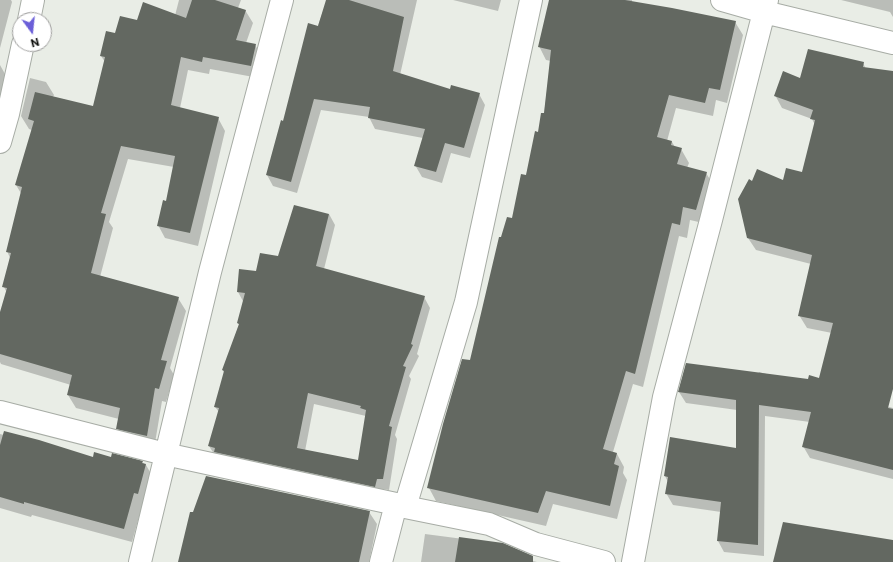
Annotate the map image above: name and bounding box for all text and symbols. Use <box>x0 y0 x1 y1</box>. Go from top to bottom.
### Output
north arrow <box>12 12 52 52</box>
text: N <box>29 36 41 50</box>

